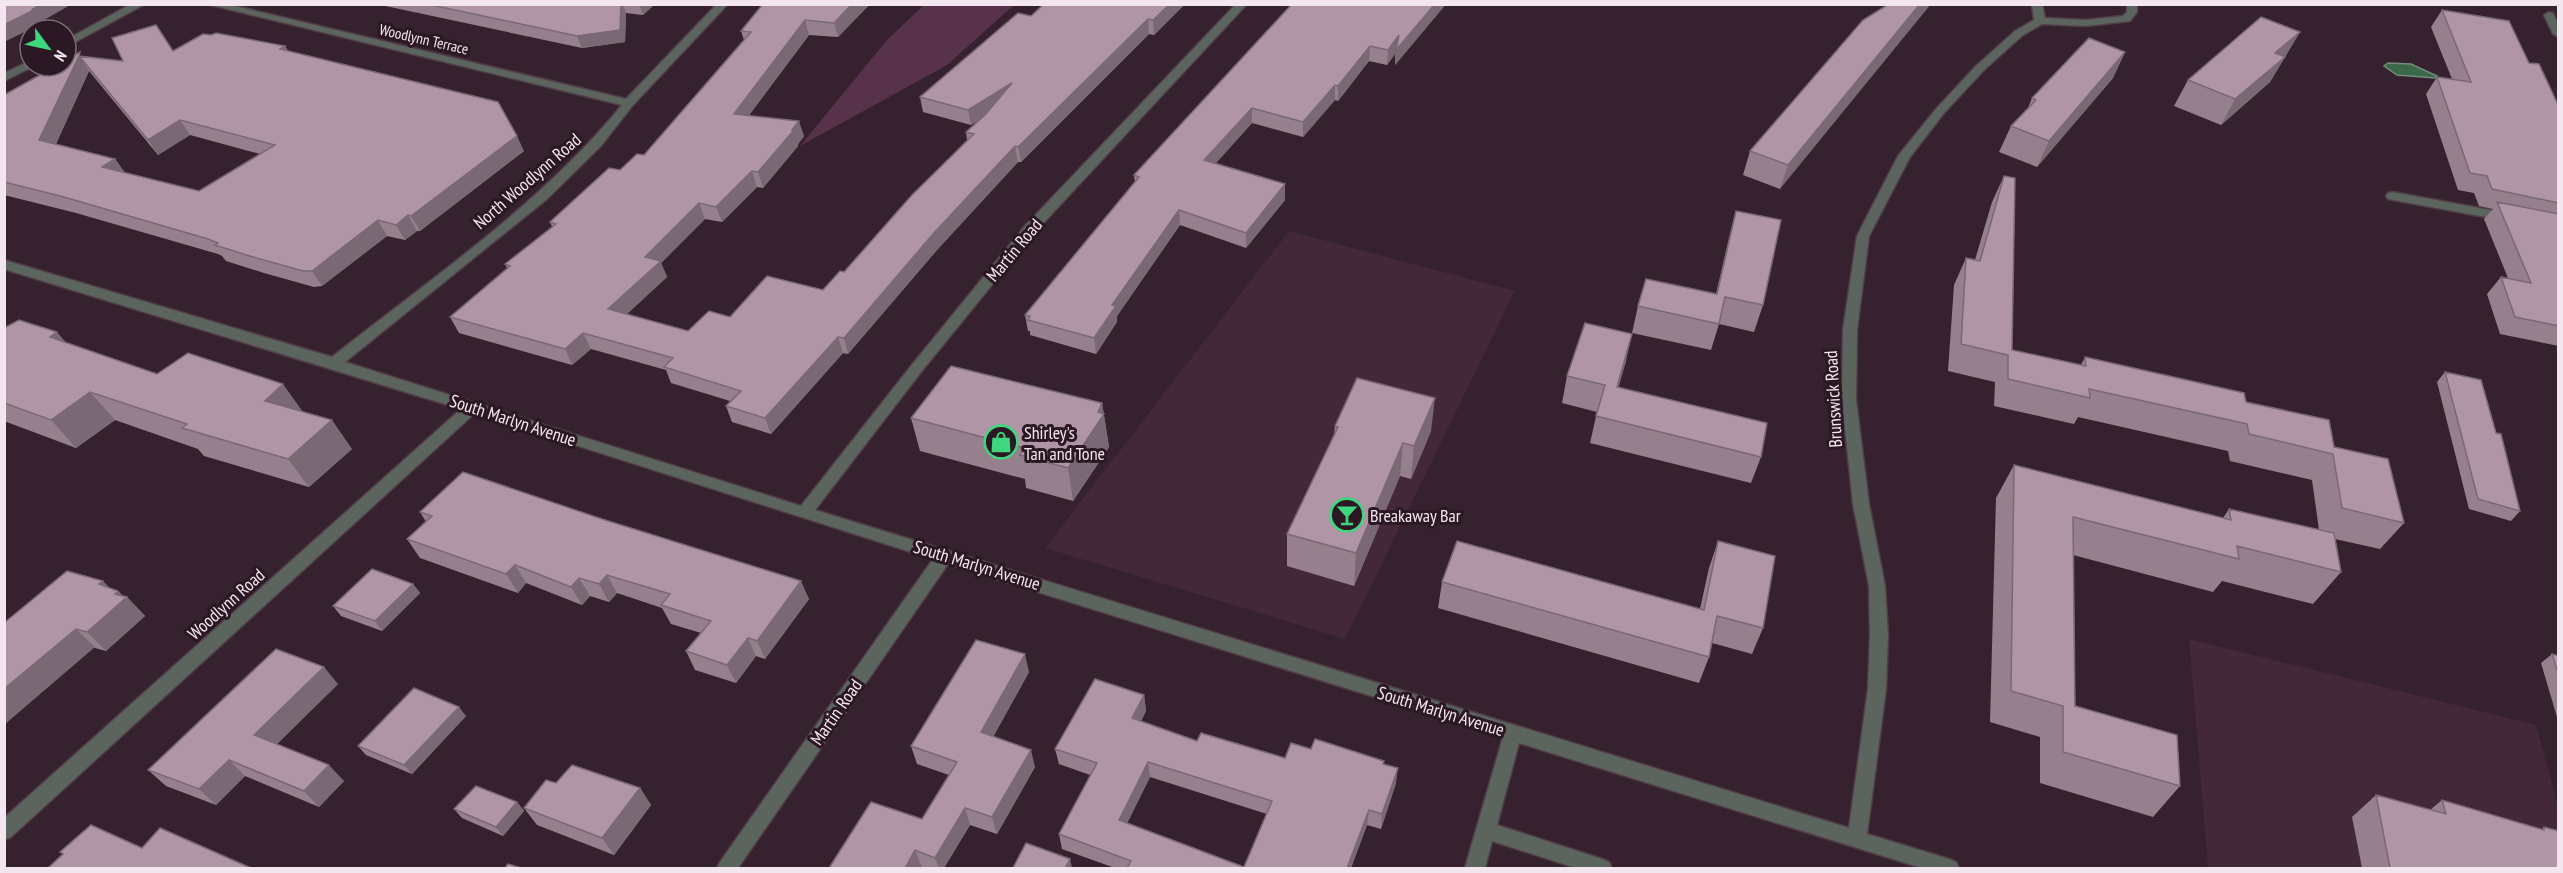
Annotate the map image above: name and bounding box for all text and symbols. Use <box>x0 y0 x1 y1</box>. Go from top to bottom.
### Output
north arrow <box>18 18 78 78</box>
street label: Woodlynn Terrace <box>378 20 470 58</box>
text: N <box>50 47 71 65</box>
street label: North Woodlynn Road <box>468 128 586 234</box>
street label: Martin Road <box>981 214 1047 286</box>
street label: Brunswick Road <box>1819 350 1847 448</box>
street label: South Marlyn Avenue <box>447 389 579 451</box>
place label: Shirley's Tan and Tone <box>1024 421 1105 465</box>
shop icon: Shirley's Tan and Tone <box>983 424 1019 460</box>
bar icon: Breakaway Bar <box>1329 497 1365 533</box>
place label: Breakaway Bar <box>1370 504 1461 527</box>
street label: South Marlyn Avenue <box>911 535 1043 595</box>
street label: Woodlynn Road <box>183 563 269 645</box>
street label: Martin Road <box>805 675 867 749</box>
street label: South Marlyn Avenue <box>1375 681 1507 741</box>

